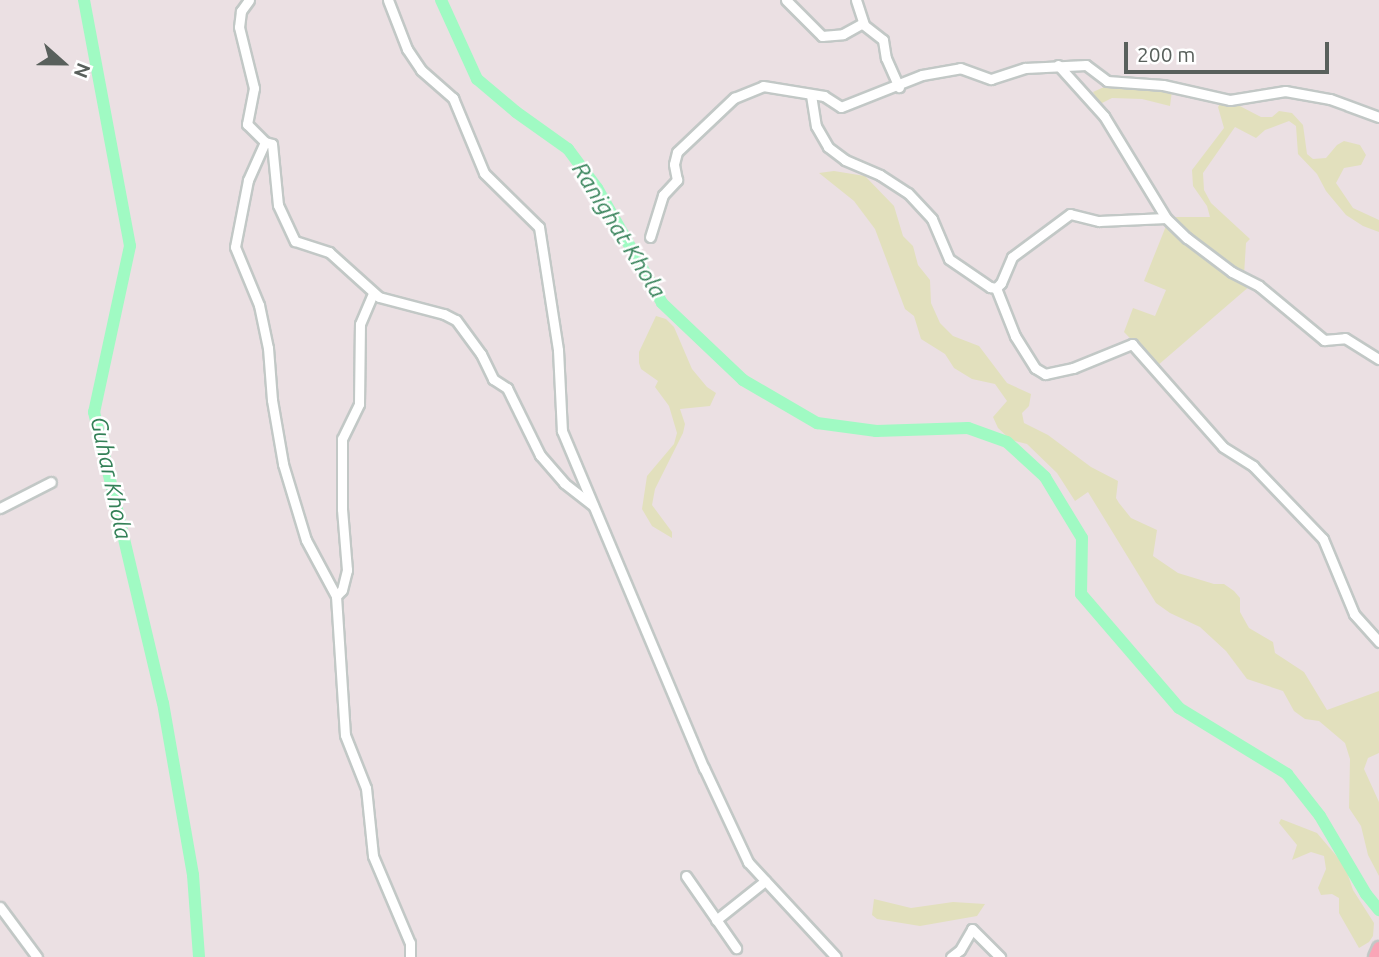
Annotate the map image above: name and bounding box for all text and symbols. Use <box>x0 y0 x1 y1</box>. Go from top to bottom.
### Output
north arrow <box>28 28 98 98</box>
scale bar <box>1127 28 1332 72</box>
text: 200 m <box>1137 42 1195 66</box>
text: N <box>70 60 95 81</box>
water label: Ranighat Khola <box>566 157 672 303</box>
water label: Guhar Khola <box>85 414 137 542</box>

